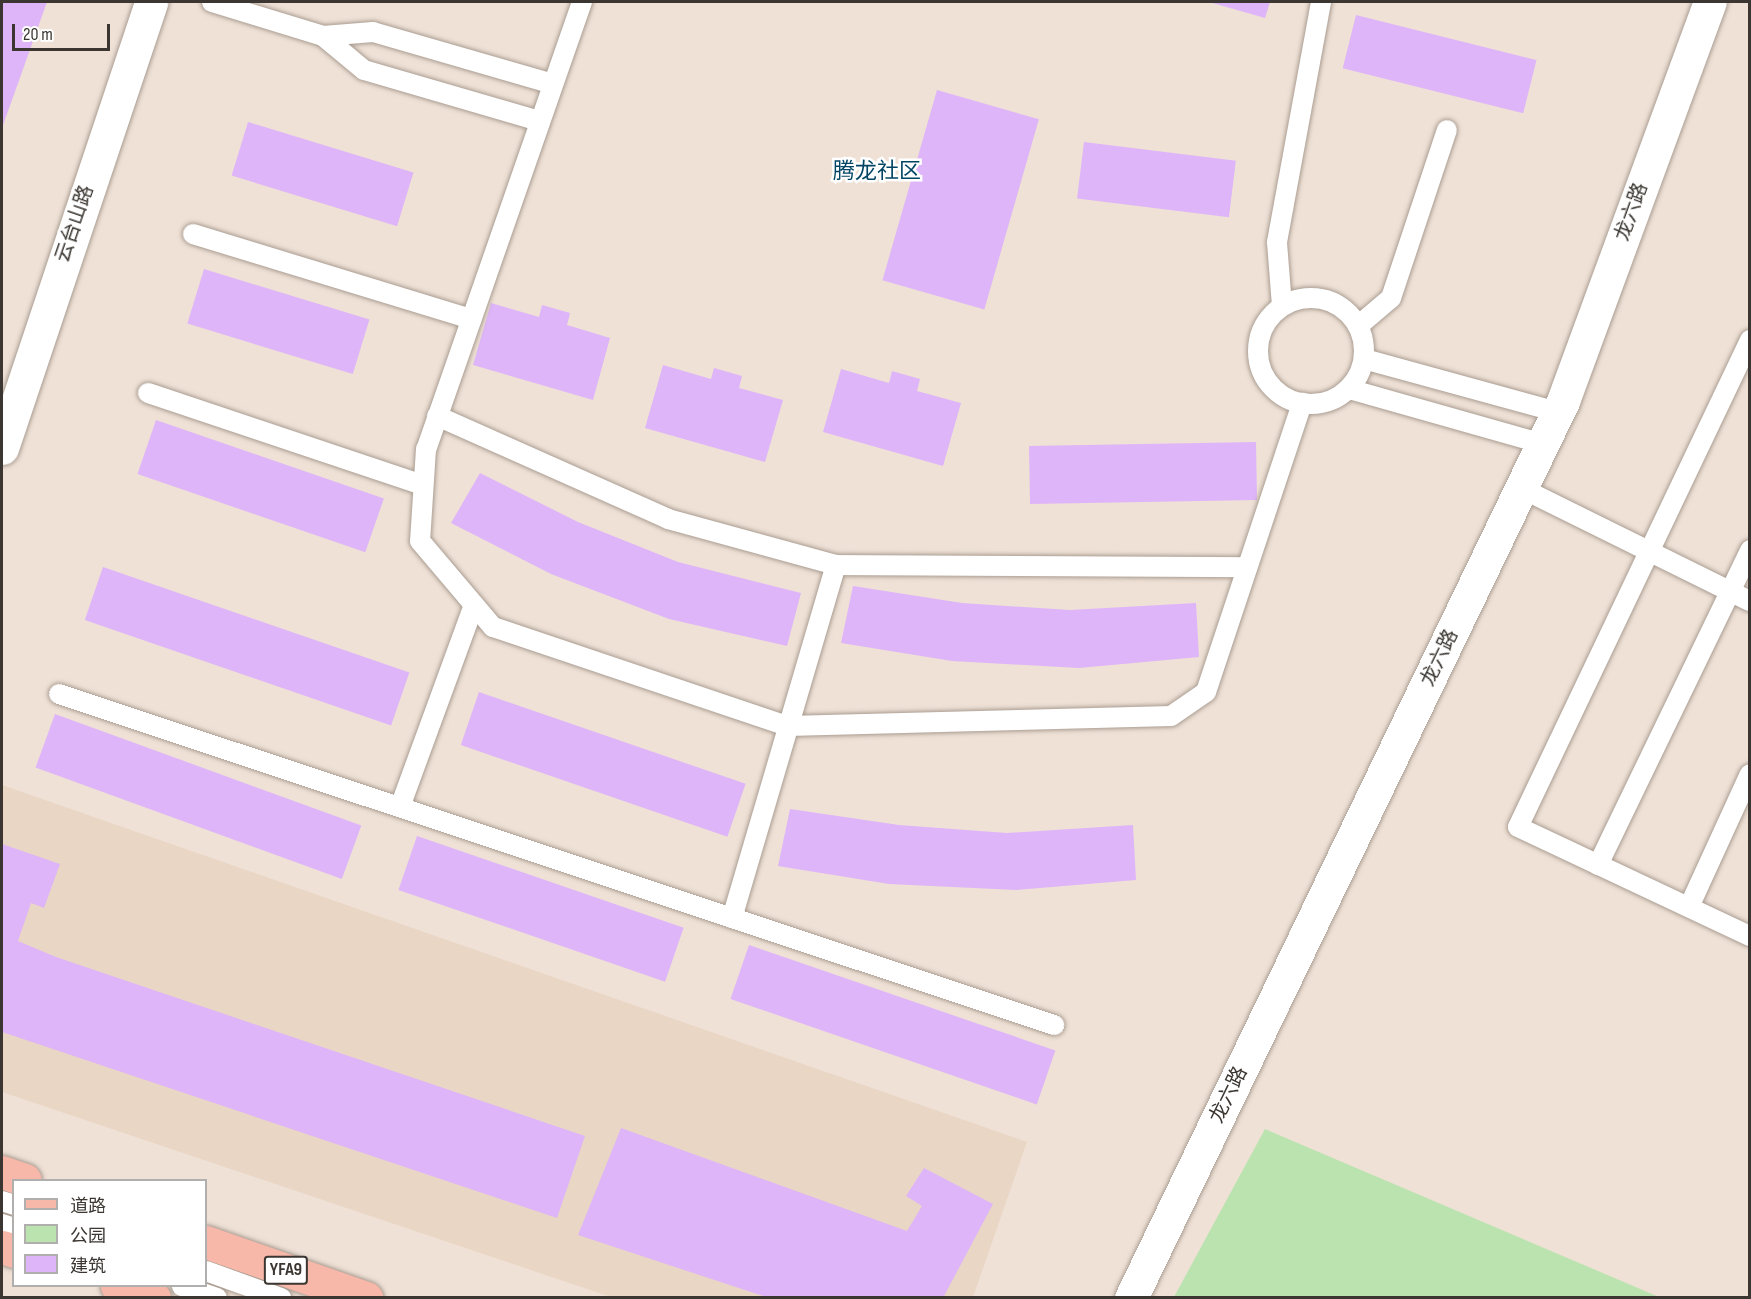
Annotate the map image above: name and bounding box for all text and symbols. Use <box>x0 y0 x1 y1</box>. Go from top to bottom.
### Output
scale bar <box>15 12 112 50</box>
text: 20 m <box>23 24 53 45</box>
district label: 腾龙社区 <box>833 159 921 185</box>
street label: 龙六路 <box>1610 180 1654 244</box>
street label: 云台山路 <box>51 182 99 266</box>
street label: 龙六路 <box>1416 626 1464 690</box>
street label: 龙六路 <box>1205 1063 1253 1127</box>
legend <box>12 1179 207 1287</box>
text: 道路 <box>70 1196 106 1217</box>
text: 公园 <box>70 1226 106 1247</box>
road number: YFA9 <box>264 1255 308 1285</box>
text: 建筑 <box>70 1256 106 1277</box>

